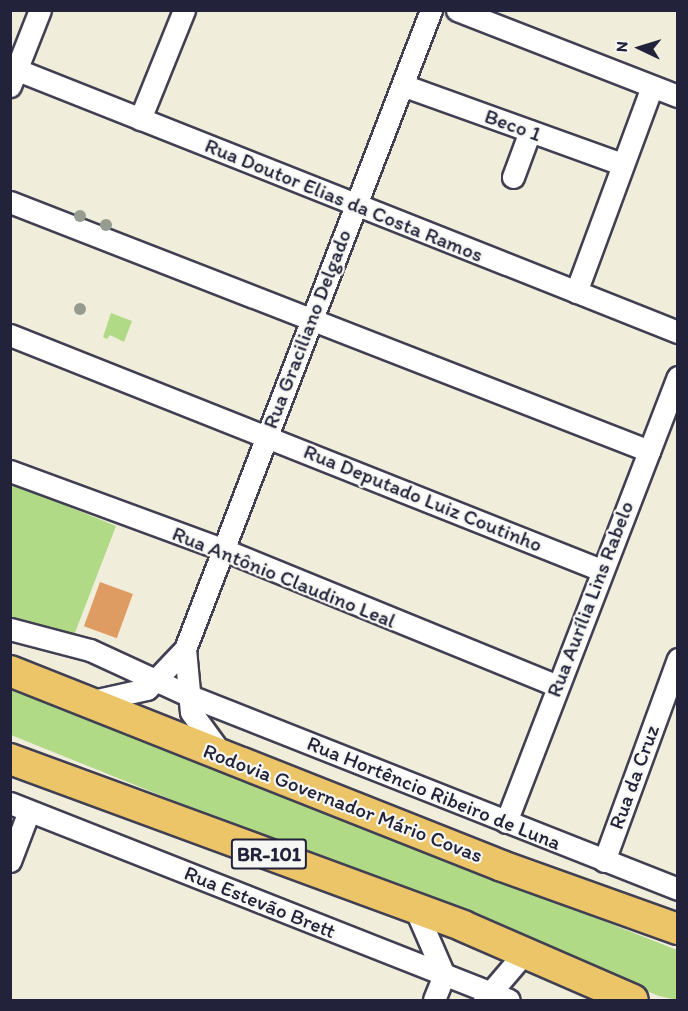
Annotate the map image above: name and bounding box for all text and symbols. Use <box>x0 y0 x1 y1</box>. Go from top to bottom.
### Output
north arrow <box>610 18 670 78</box>
text: N <box>612 41 631 53</box>
street label: Beco 1 <box>481 103 545 147</box>
street label: Rua Doutor Elias da Costa Ramos <box>201 132 487 268</box>
street label: Rua Graciliano Delgado <box>258 226 356 432</box>
street label: Rua Deputado Luiz Coutinho <box>300 438 546 558</box>
street label: Rua Aurília Lins Rabelo <box>541 497 639 701</box>
street label: Rua Antônio Claudino Leal <box>169 521 399 633</box>
street label: Rua da Cruz <box>603 721 665 833</box>
street label: Rua Hortêncio Ribeiro de Luna <box>303 730 565 856</box>
street label: Rodovia Governador Mário Covas <box>200 738 486 868</box>
road number: BR-101 <box>230 837 308 871</box>
street label: Rua Estevão Brett <box>181 860 339 944</box>

